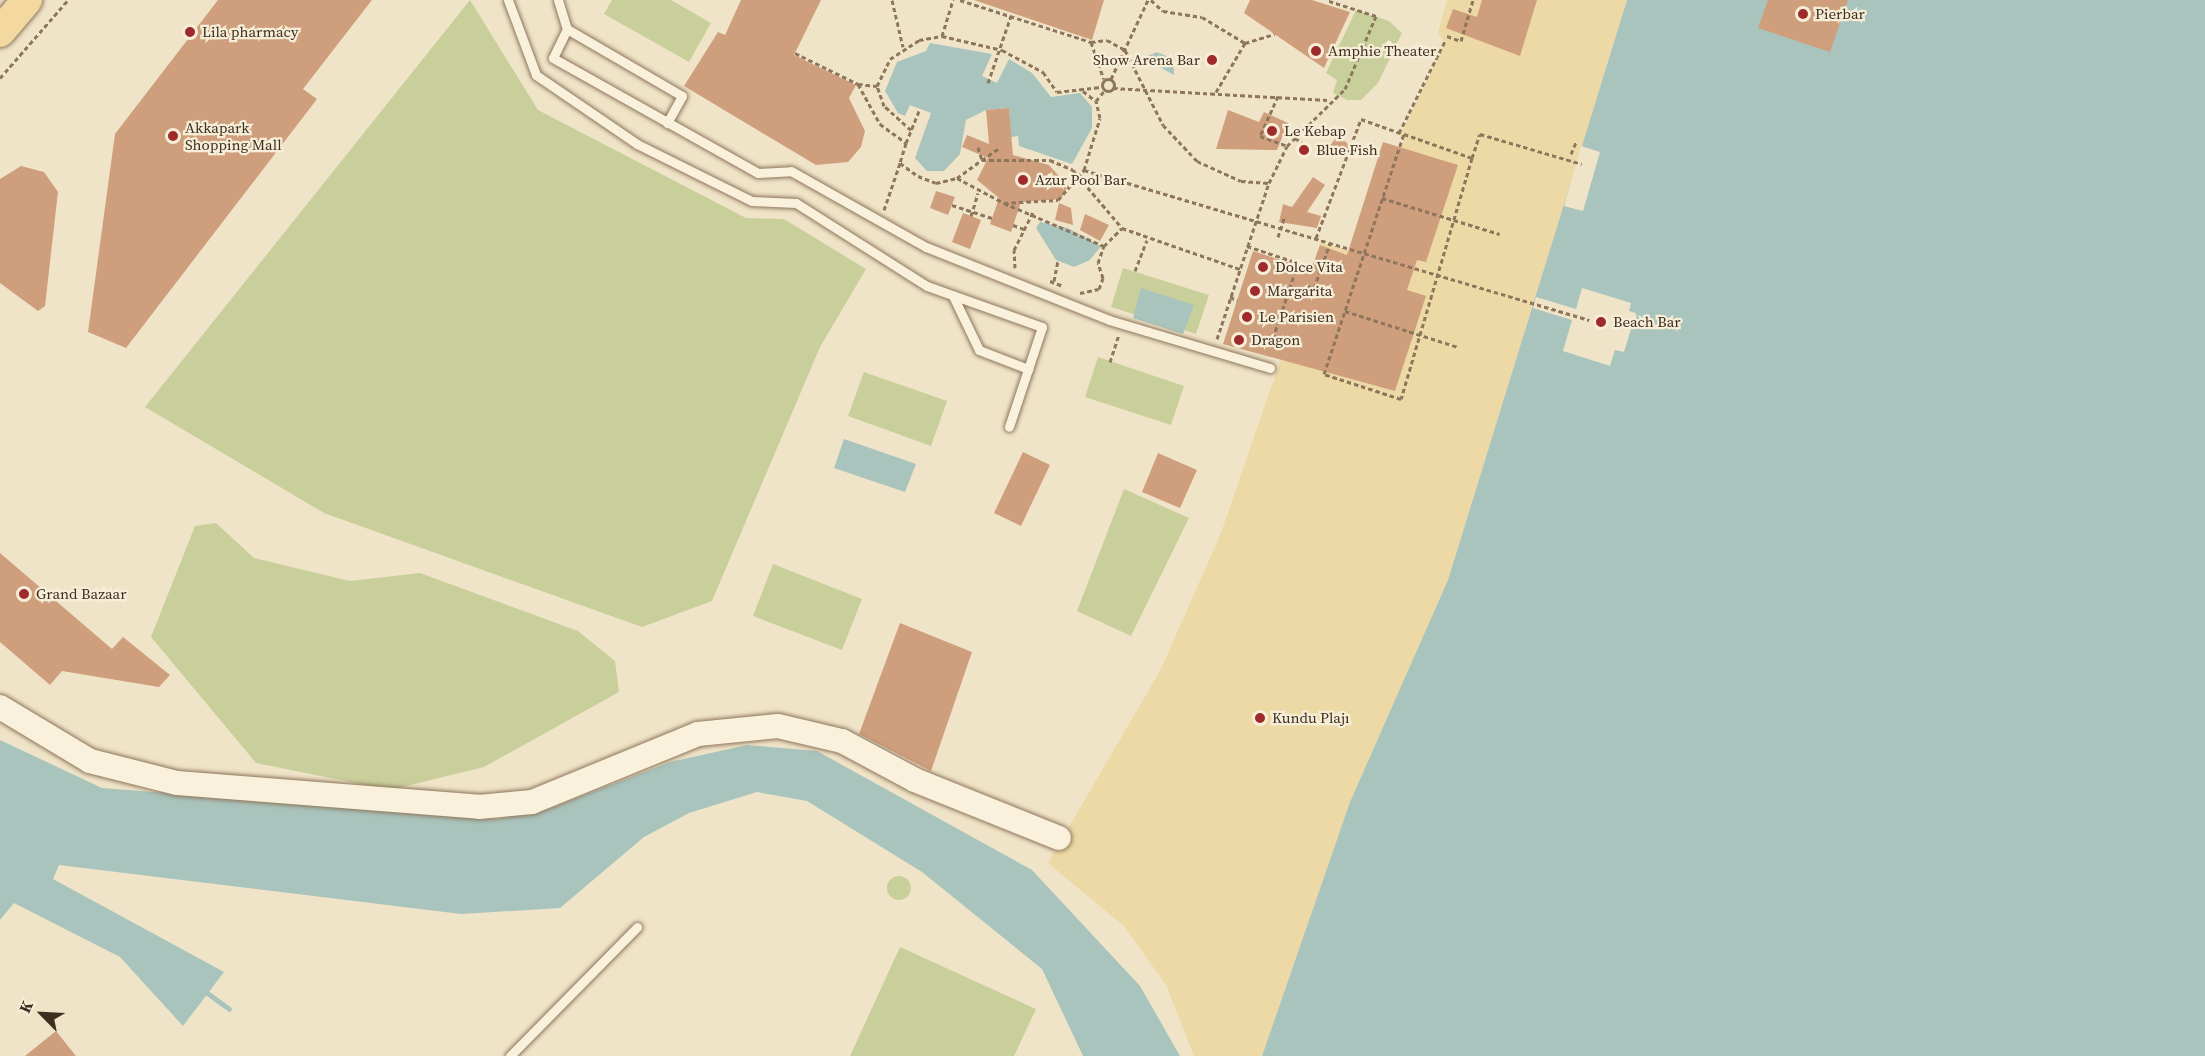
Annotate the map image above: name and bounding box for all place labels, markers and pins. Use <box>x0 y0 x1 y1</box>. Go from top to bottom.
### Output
place label: Pierbar <box>1815 5 1865 23</box>
marker: Pierbar <box>1796 7 1810 21</box>
place label: Lila pharmacy <box>202 23 299 41</box>
marker: Lila pharmacy <box>183 25 197 39</box>
place label: Amphie Theater <box>1328 42 1437 60</box>
marker: Amphie Theater <box>1309 44 1323 58</box>
place label: Show Arena Bar <box>1093 51 1200 69</box>
marker: Show Arena Bar <box>1205 53 1219 67</box>
place label: Akkapark Shopping Mall <box>185 118 282 153</box>
place label: Le Kebap <box>1284 122 1346 140</box>
marker: Le Kebap <box>1265 124 1279 138</box>
marker: Akkapark Shopping Mall <box>166 129 180 143</box>
place label: Blue Fish <box>1316 141 1378 159</box>
marker: Blue Fish <box>1297 143 1311 157</box>
place label: Azur Pool Bar <box>1035 171 1127 189</box>
marker: Azur Pool Bar <box>1016 173 1030 187</box>
place label: Dolce Vita <box>1275 258 1343 276</box>
marker: Dolce Vita <box>1256 260 1270 274</box>
place label: Margarita <box>1267 282 1332 300</box>
marker: Margarita <box>1248 284 1262 298</box>
place label: Le Parisien <box>1259 308 1334 326</box>
marker: Le Parisien <box>1240 310 1254 324</box>
place label: Beach Bar <box>1613 313 1681 331</box>
marker: Beach Bar <box>1594 315 1608 329</box>
place label: Dragon <box>1251 331 1300 349</box>
marker: Dragon <box>1232 333 1246 347</box>
place label: Grand Bazaar <box>36 585 127 603</box>
marker: Grand Bazaar <box>17 587 31 601</box>
place label: Kundu Plajı <box>1272 709 1350 727</box>
marker: Kundu Plajı <box>1253 711 1267 725</box>

